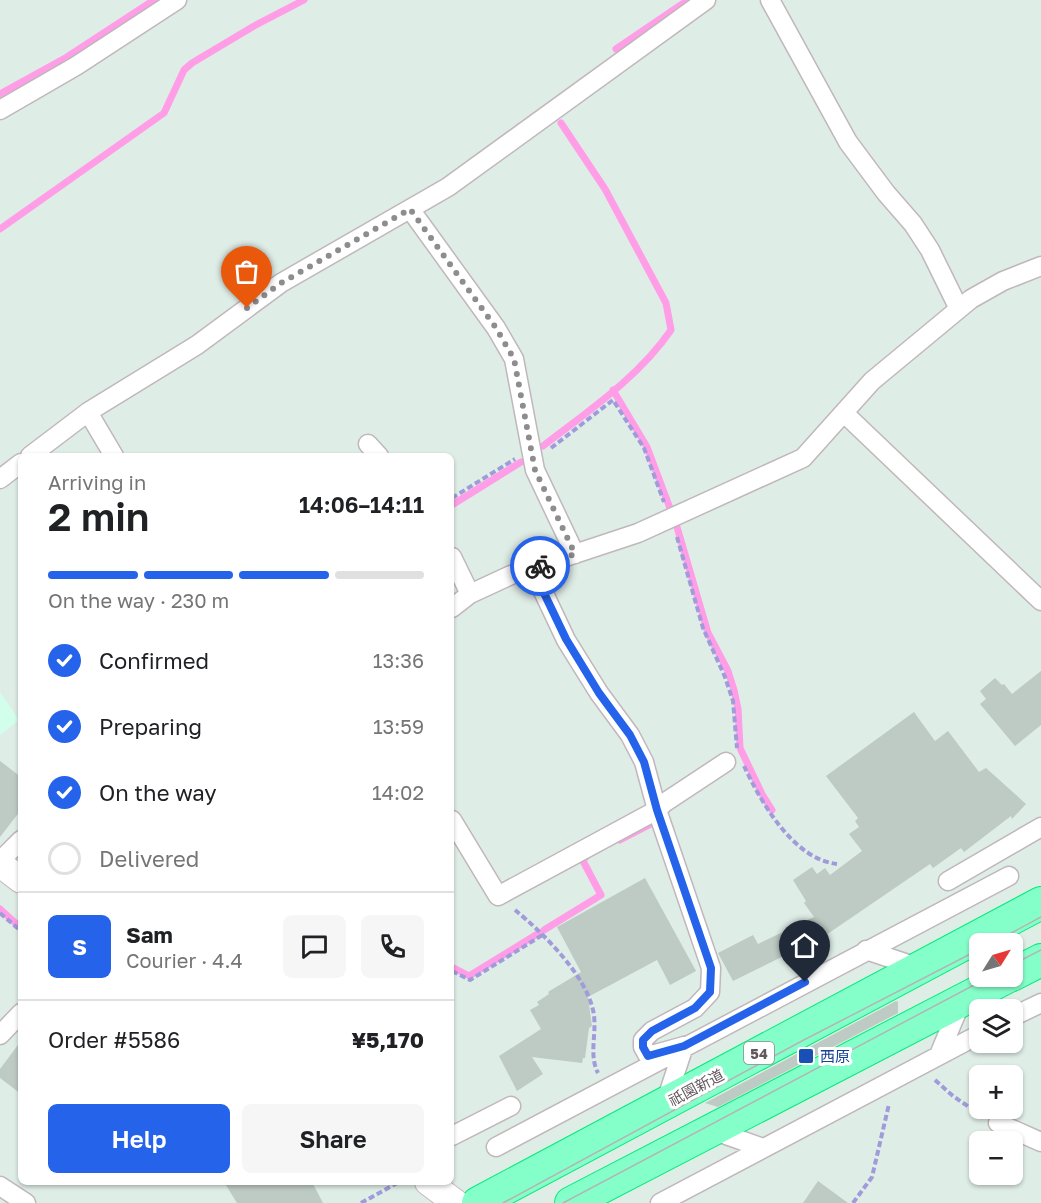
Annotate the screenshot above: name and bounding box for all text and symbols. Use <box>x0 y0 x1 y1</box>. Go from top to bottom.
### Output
pin <box>221 246 272 308</box>
icon: bag <box>230 255 263 288</box>
text: Arriving in <box>48 470 146 494</box>
text: 14:06–14:11 <box>299 491 424 518</box>
text: 2 min <box>48 493 149 540</box>
courier <box>510 536 570 596</box>
icon: bike <box>524 550 557 583</box>
text: On the way · 230 m <box>48 588 229 612</box>
icon: check <box>48 644 81 677</box>
text: Confirmed <box>99 647 209 674</box>
text: 13:36 <box>373 648 424 672</box>
icon: check <box>48 710 81 743</box>
text: Preparing <box>99 713 202 740</box>
text: 13:59 <box>373 714 424 738</box>
icon: check <box>48 776 81 809</box>
text: On the way <box>99 779 217 806</box>
text: 14:02 <box>372 780 424 804</box>
text: Delivered <box>99 845 199 872</box>
button: chat <box>283 915 346 978</box>
button: phone <box>361 915 424 978</box>
pin <box>779 920 830 982</box>
text: Sam <box>126 921 173 948</box>
icon: home <box>788 929 821 962</box>
text: S <box>72 933 87 960</box>
north arrow <box>969 933 1023 987</box>
map controls <box>969 933 1023 1185</box>
text: Courier · 4.4 <box>126 948 243 972</box>
button: layers <box>969 999 1023 1053</box>
text: Order #5586 <box>48 1026 180 1053</box>
text: ¥5,170 <box>351 1026 424 1053</box>
road number: 54 <box>744 1042 774 1064</box>
marker: 西原 <box>797 1047 815 1065</box>
place label: 西原 <box>820 1047 850 1065</box>
street label: 祇園新道 <box>665 1065 727 1109</box>
button: + <box>969 1065 1023 1119</box>
button: Help <box>48 1104 230 1173</box>
button: Share <box>242 1104 424 1173</box>
button: − <box>969 1131 1023 1185</box>

